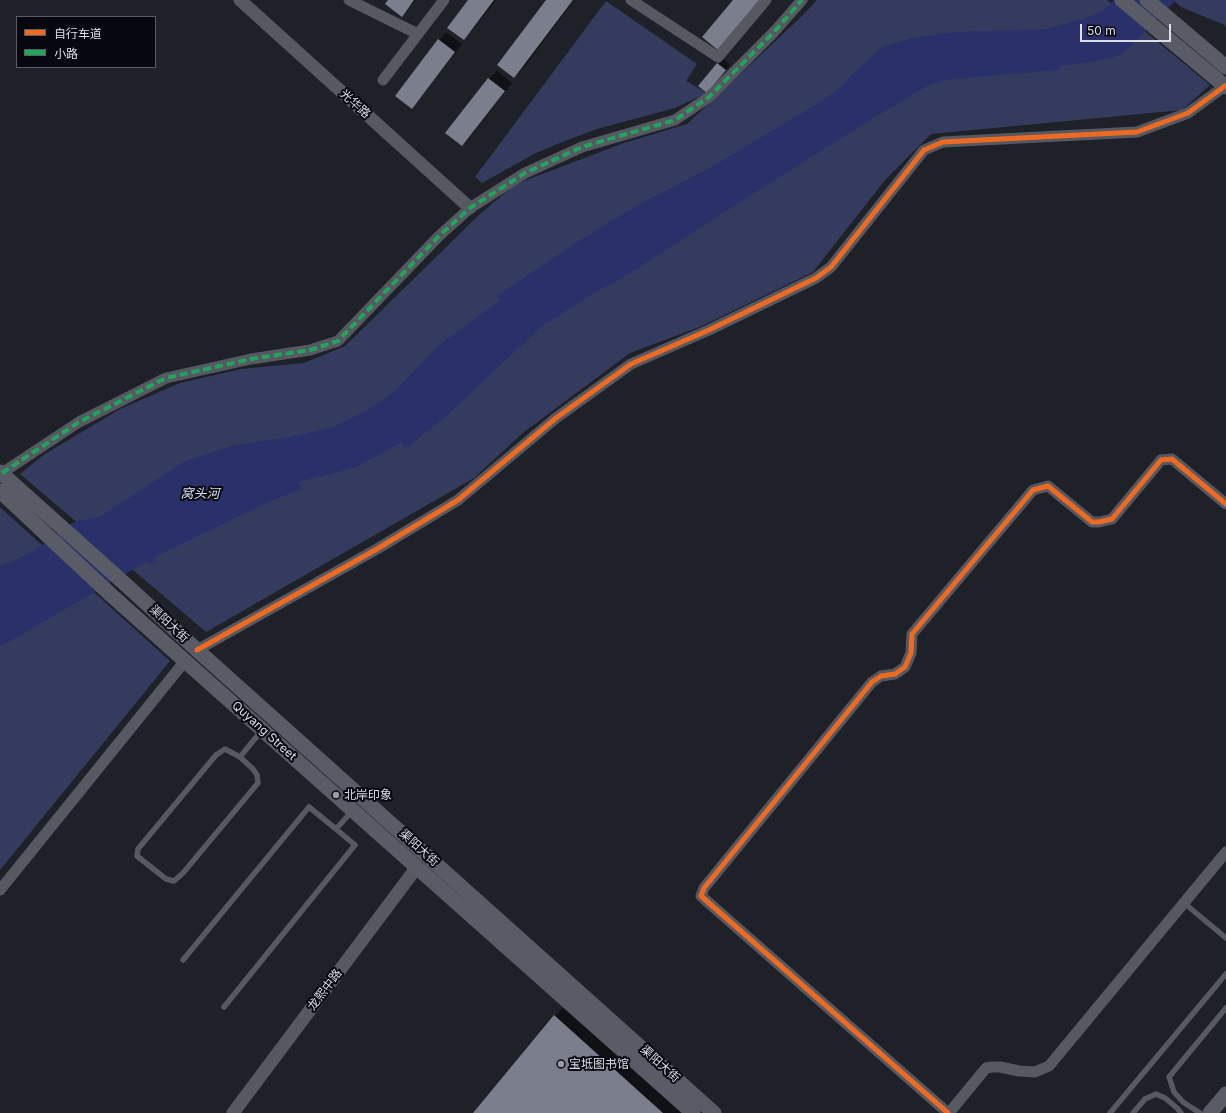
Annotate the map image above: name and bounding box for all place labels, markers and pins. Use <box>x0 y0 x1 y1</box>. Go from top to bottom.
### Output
place label: 北岸印象 <box>344 788 392 802</box>
marker: 北岸印象 <box>331 790 341 800</box>
place label: 宝坻图书馆 <box>569 1057 629 1071</box>
marker: 宝坻图书馆 <box>556 1059 566 1069</box>

